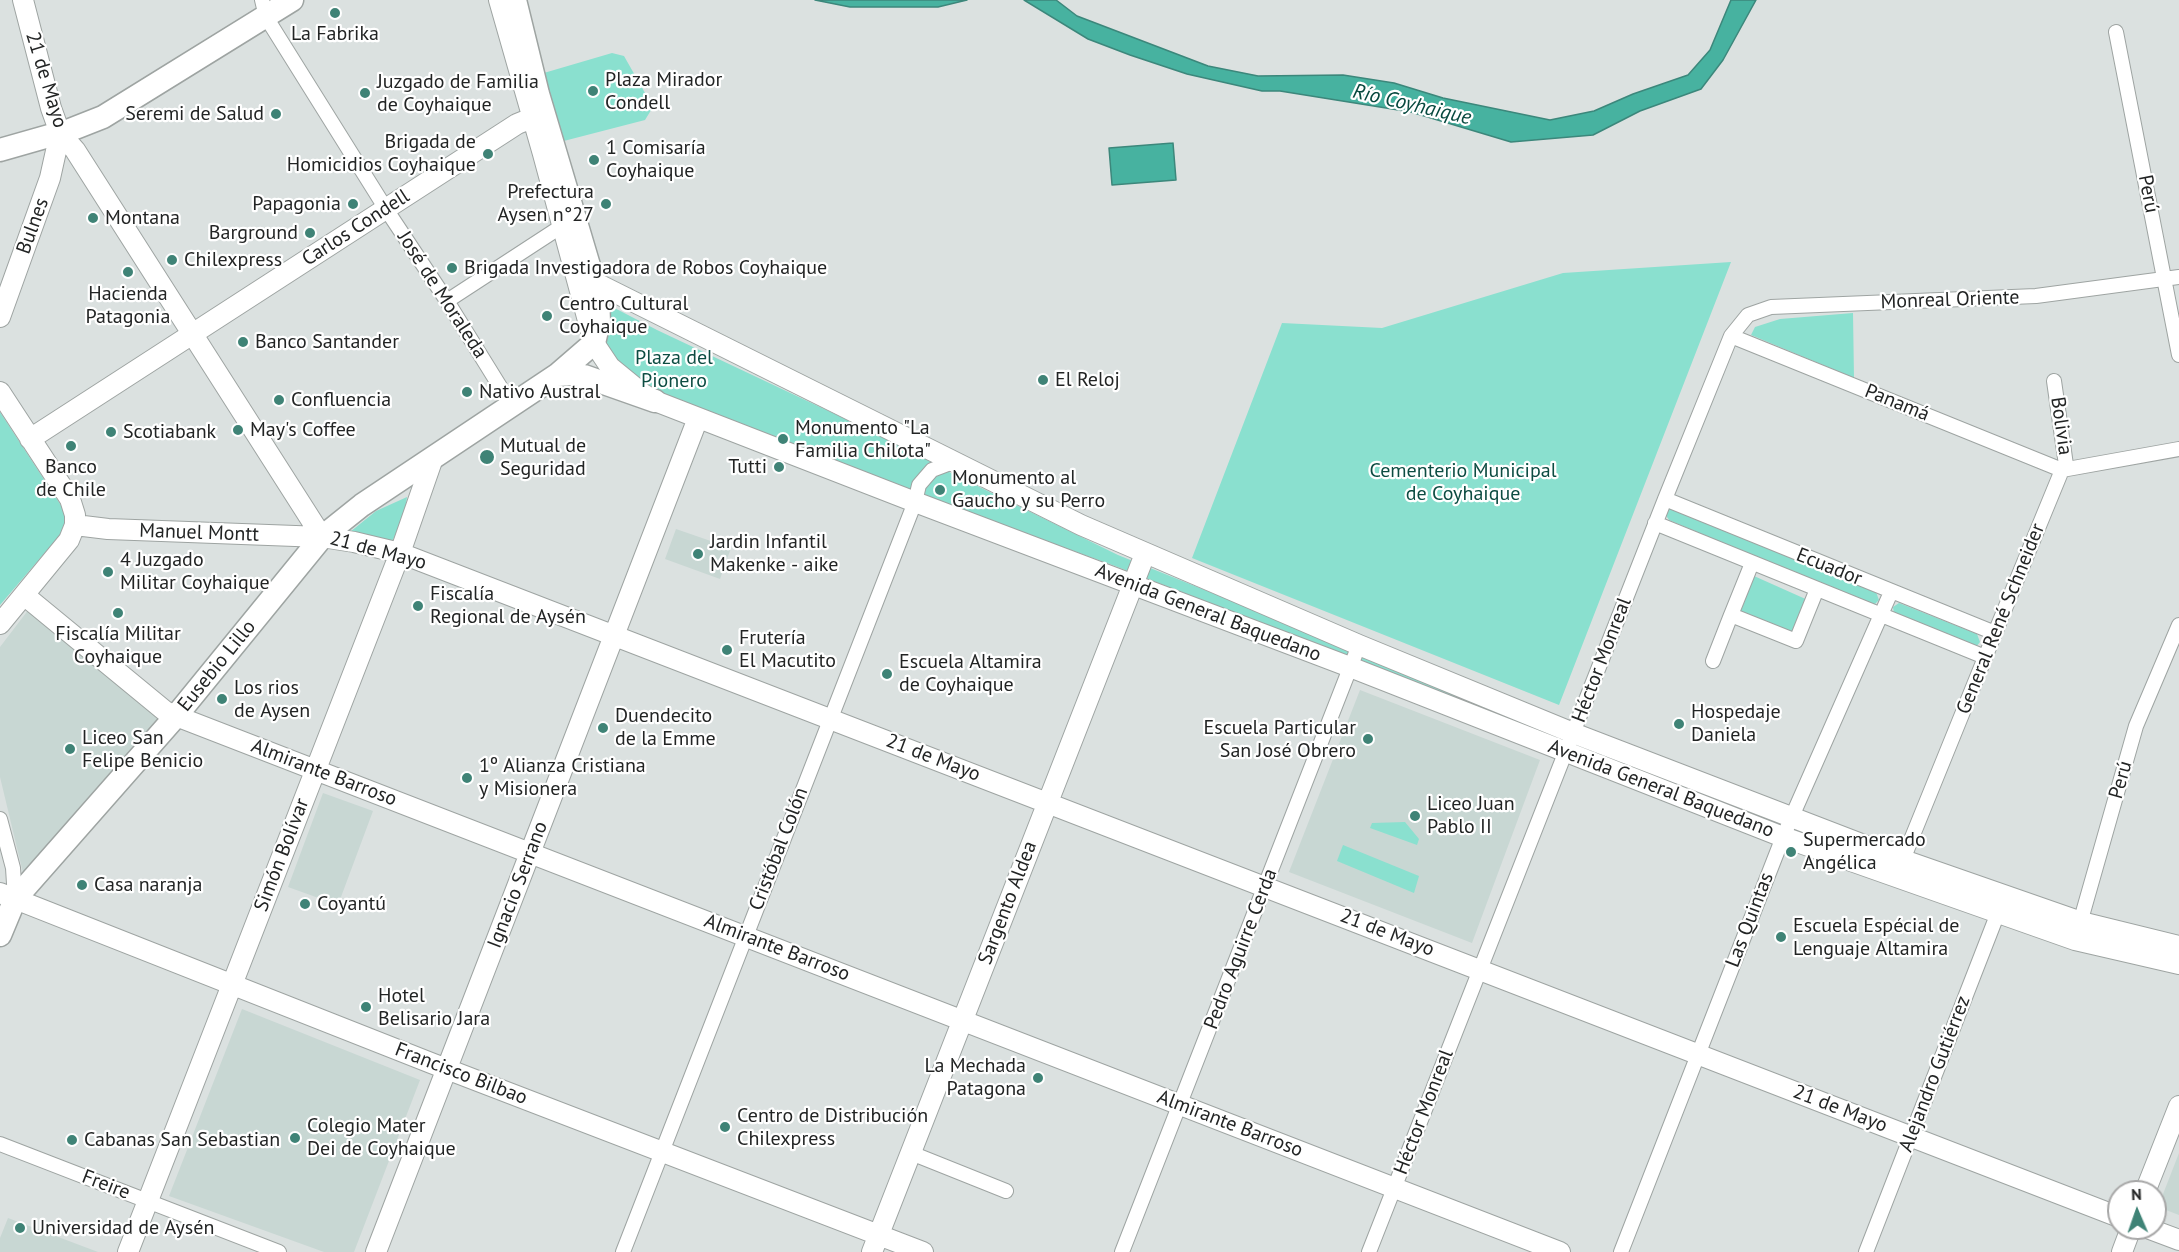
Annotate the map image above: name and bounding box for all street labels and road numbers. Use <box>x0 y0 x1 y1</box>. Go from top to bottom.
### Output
street label: 21 de Mayo <box>20 29 72 131</box>
street label: Perú <box>2133 173 2163 215</box>
street label: Carlos Condell <box>298 184 414 272</box>
street label: Bulnes <box>12 195 54 257</box>
street label: José de Moraleda <box>392 227 492 363</box>
street label: Monreal Oriente <box>1880 286 2020 314</box>
street label: Panamá <box>1861 379 1933 427</box>
street label: Bolivia <box>2045 395 2077 457</box>
street label: Manuel Montt <box>139 519 259 547</box>
street label: General René Schneider <box>1952 520 2050 718</box>
street label: 21 de Mayo <box>327 527 429 575</box>
street label: Ecuador <box>1793 543 1865 591</box>
street label: Avenida General Baquedano <box>1092 559 1324 667</box>
street label: Héctor Monreal <box>1567 594 1637 726</box>
street label: Eusebio Lillo <box>173 616 261 716</box>
street label: 21 de Mayo <box>883 729 983 787</box>
street label: Almirante Barroso <box>248 734 400 812</box>
street label: Avenida General Baquedano <box>1545 735 1777 843</box>
street label: Perú <box>2104 758 2138 802</box>
street label: Cristóbal Colón <box>745 784 813 914</box>
street label: Simón Bolívar <box>249 795 315 915</box>
street label: Ignacio Serrano <box>483 818 553 952</box>
street label: Sargento Aldea <box>973 838 1043 968</box>
street label: Pedro Aguirre Cerda <box>1199 865 1283 1033</box>
street label: Las Quintas <box>1721 869 1779 971</box>
street label: 21 de Mayo <box>1337 904 1437 962</box>
street label: Almirante Barroso <box>701 909 853 987</box>
street label: Alejandro Gutiérrez <box>1894 993 1976 1155</box>
street label: Francisco Bilbao <box>391 1038 531 1110</box>
street label: Héctor Monreal <box>1389 1046 1459 1178</box>
street label: 21 de Mayo <box>1790 1080 1890 1138</box>
street label: Almirante Barroso <box>1154 1085 1306 1163</box>
street label: Freire <box>79 1165 133 1205</box>

